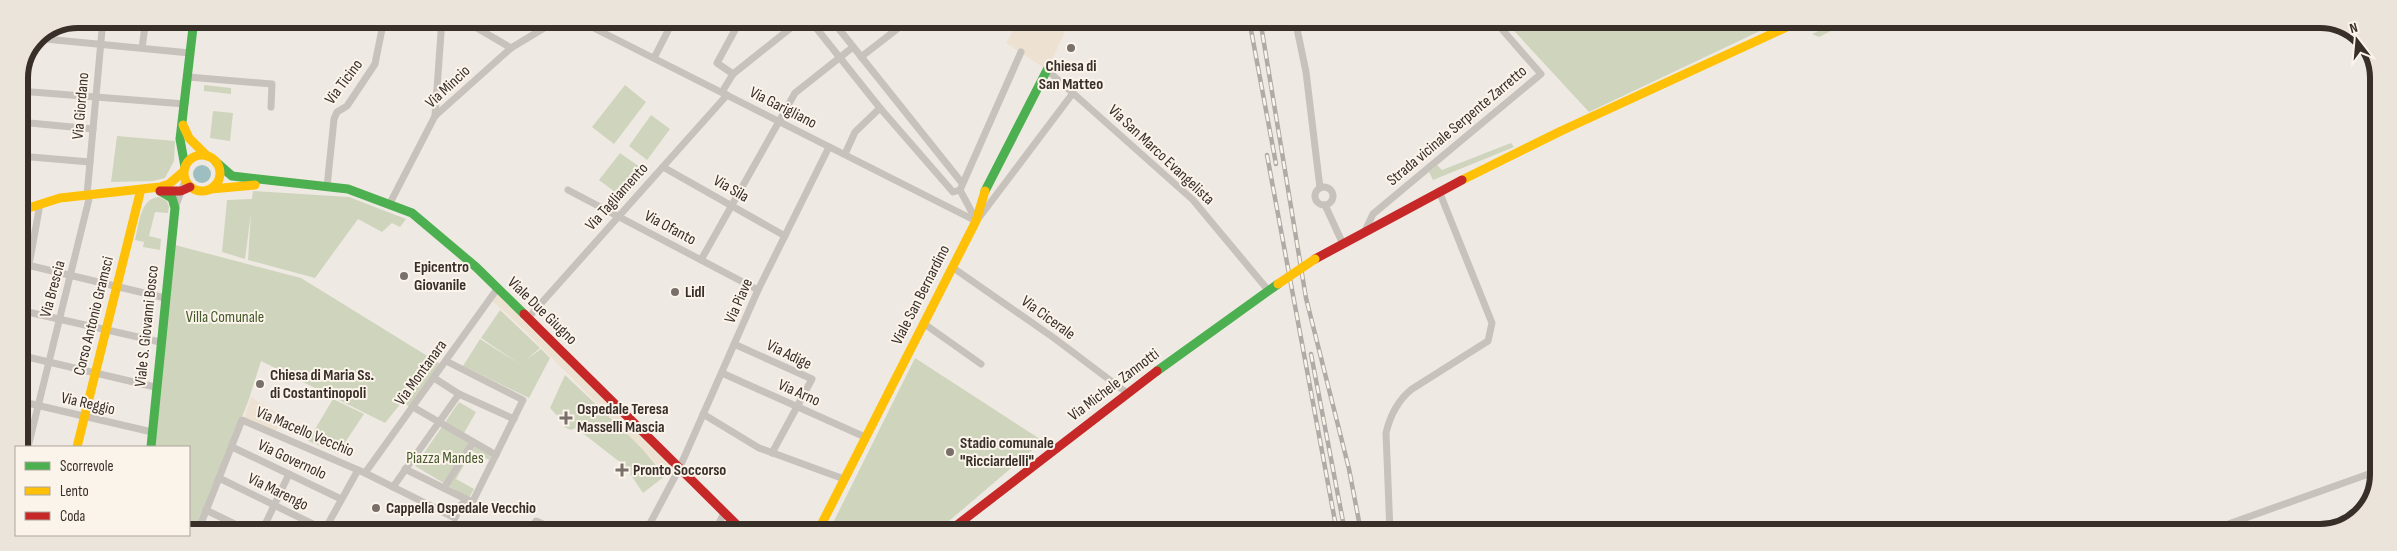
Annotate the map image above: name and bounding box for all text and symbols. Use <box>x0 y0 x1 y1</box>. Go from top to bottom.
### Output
north arrow <box>2332 15 2382 65</box>
text: N <box>2348 19 2359 37</box>
marker: Chiesa di San Matteo <box>1065 42 1077 54</box>
street label: Via Ticino <box>321 56 367 108</box>
place label: Chiesa di San Matteo <box>1039 57 1103 94</box>
street label: Via Mincio <box>422 62 474 112</box>
street label: Strada vicinale Serpente Zarretto <box>1383 62 1531 190</box>
street label: Via Giordano <box>69 72 93 140</box>
street label: Via Garigliano <box>746 83 820 133</box>
street label: Via San Marco Evangelista <box>1104 101 1218 209</box>
street label: Via Tagliamento <box>582 159 652 235</box>
street label: Via Sila <box>710 171 752 207</box>
street label: Via Ofanto <box>641 207 699 249</box>
street label: Viale San Bernardino <box>888 242 954 348</box>
street label: Corso Antonio Gramsci <box>70 255 118 377</box>
street label: Via Brescia <box>36 258 70 320</box>
place label: Epicentro Giovanile <box>414 258 469 295</box>
street label: Viale S. Giovanni Bosco <box>131 264 163 388</box>
marker: Epicentro Giovanile <box>398 270 410 282</box>
street label: Viale Due Giugno <box>503 273 581 349</box>
street label: Via Piave <box>721 276 757 326</box>
place label: Lidl <box>685 283 705 302</box>
marker: Lidl <box>669 286 681 298</box>
street label: Via Cicerale <box>1017 292 1079 344</box>
park label: Villa Comunale <box>186 308 264 327</box>
street label: Via Montanara <box>391 336 451 410</box>
street label: Via Adige <box>763 336 815 374</box>
street label: Via Michele Zannotti <box>1065 345 1163 425</box>
place label: Chiesa di Maria Ss. di Costantinopoli <box>270 366 374 403</box>
street label: Via Arno <box>775 375 823 411</box>
marker: Chiesa di Maria Ss. di Costantinopoli <box>254 378 266 390</box>
street label: Via Reggio <box>59 389 117 419</box>
place label: Ospedale Teresa Masselli Mascia <box>577 400 668 437</box>
street label: Via Macello Vecchio <box>253 403 357 461</box>
marker: Ospedale Teresa Masselli Mascia <box>559 411 573 425</box>
place label: Stadio comunale "Ricciardelli" <box>960 434 1054 471</box>
street label: Via Governolo <box>255 436 329 484</box>
legend <box>15 446 190 536</box>
marker: Stadio comunale "Ricciardelli" <box>944 446 956 458</box>
park label: Piazza Mandes <box>406 449 484 468</box>
text: Scorrevole <box>60 457 114 476</box>
place label: Pronto Soccorso <box>633 461 726 480</box>
marker: Pronto Soccorso <box>615 463 629 477</box>
street label: Via Marengo <box>245 469 311 515</box>
text: Lento <box>60 482 89 501</box>
place label: Cappella Ospedale Vecchio <box>386 499 536 518</box>
marker: Cappella Ospedale Vecchio <box>370 502 382 514</box>
text: Coda <box>60 507 86 526</box>

